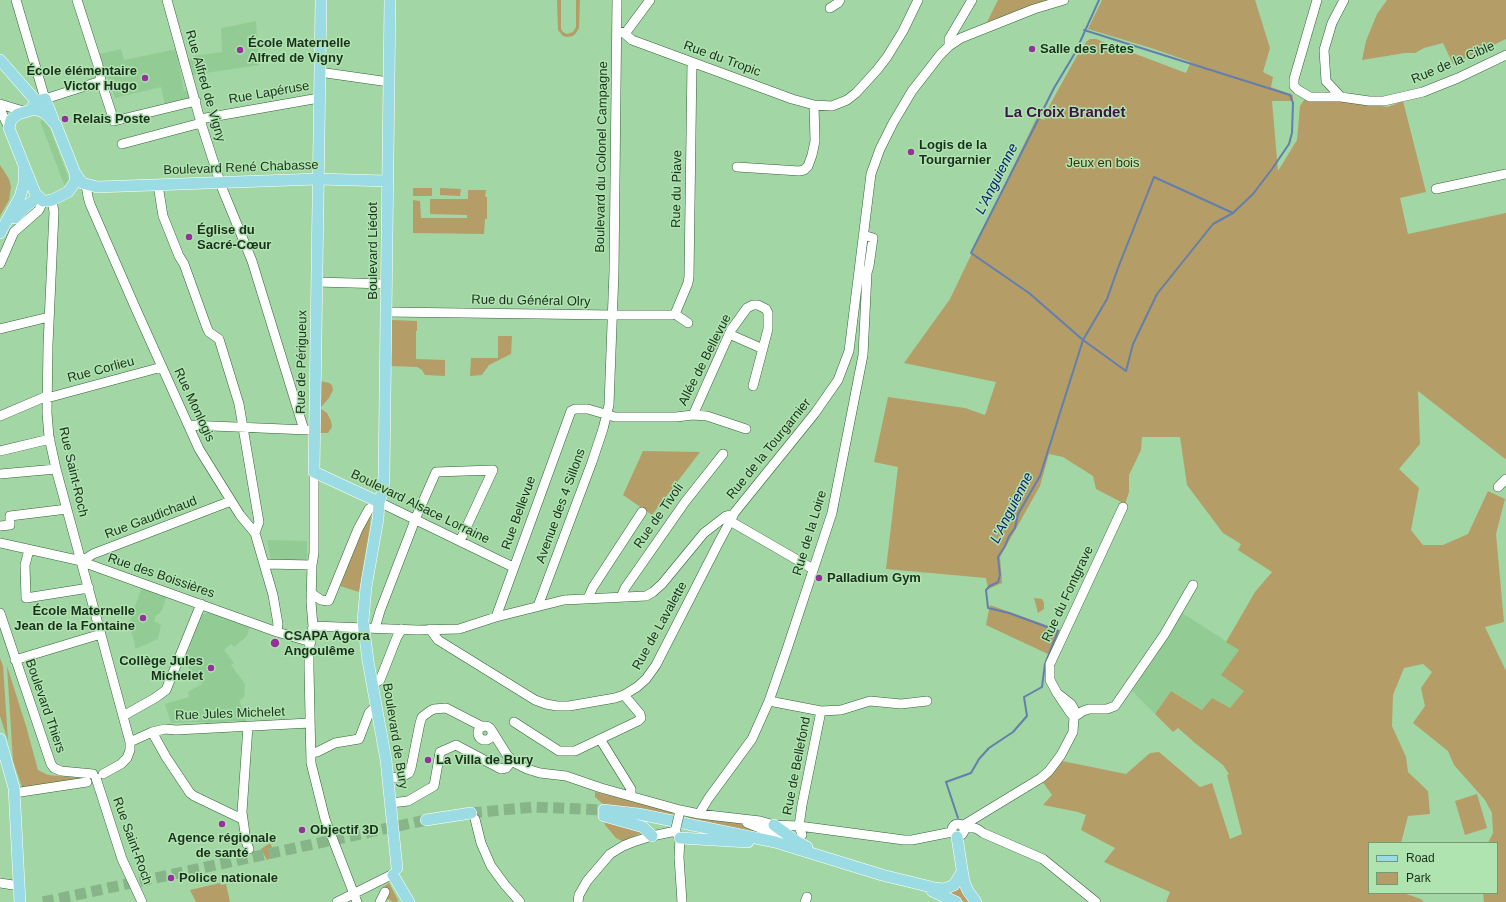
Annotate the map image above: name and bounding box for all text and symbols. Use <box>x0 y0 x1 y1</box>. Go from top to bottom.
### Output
street label: Rue Alfred de Vigny <box>182 28 228 144</box>
place label: École Maternelle Alfred de Vigny <box>248 35 351 66</box>
street label: Rue du Tropic <box>681 38 763 80</box>
street label: Rue de la Cible <box>1409 38 1497 88</box>
place label: Salle des Fêtes <box>1040 41 1134 57</box>
marker: Salle des Fêtes <box>1027 44 1037 54</box>
marker: École Maternelle Alfred de Vigny <box>235 45 245 55</box>
street label: Boulevard du Colonel Campagne <box>593 61 611 253</box>
place label: École élémentaire Victor Hugo <box>26 63 137 94</box>
marker: École élémentaire Victor Hugo <box>140 73 150 83</box>
street label: Rue Lapéruse <box>227 78 311 108</box>
district label: La Croix Brandet <box>1005 104 1125 122</box>
place label: Relais Poste <box>73 111 150 127</box>
marker: Relais Poste <box>60 114 70 124</box>
place label: Logis de la Tourgarnier <box>919 137 991 168</box>
water label: L'Anguienne <box>972 141 1022 217</box>
marker: Logis de la Tourgarnier <box>906 147 916 157</box>
street label: Rue du Piave <box>669 150 685 228</box>
park label: Jeux en bois <box>1067 155 1139 171</box>
street label: Boulevard René Chabasse <box>163 157 319 179</box>
street label: Boulevard Liédot <box>365 202 381 300</box>
place label: Église du Sacré-Cœur <box>197 222 271 253</box>
marker: Église du Sacré-Cœur <box>184 232 194 242</box>
street label: Rue du Général Olry <box>471 292 591 310</box>
street label: Rue de Périgueux <box>293 310 311 414</box>
street label: Allée de Bellevue <box>675 312 735 408</box>
street label: Rue Corlieu <box>66 354 136 386</box>
street label: Rue Monlogis <box>170 366 218 444</box>
street label: Rue de la Tourgarnier <box>724 396 814 502</box>
street label: Rue Saint-Roch <box>55 426 91 518</box>
street label: Avenue des 4 Sillons <box>533 446 589 566</box>
street label: Boulevard Alsace Lorraine <box>348 467 492 547</box>
water label: L'Anguienne <box>987 470 1037 546</box>
street label: Rue Bellevue <box>498 474 540 552</box>
street label: Rue de Tivoli <box>631 481 687 551</box>
street label: Rue de la Loire <box>790 489 830 577</box>
street label: Rue Gaudichaud <box>103 493 199 543</box>
street label: Rue du Fontgrave <box>1039 544 1097 644</box>
street label: Rue des Boissières <box>106 550 216 602</box>
place label: Palladium Gym <box>827 570 921 586</box>
marker: Palladium Gym <box>814 573 824 583</box>
street label: Rue de Lavalette <box>629 579 691 673</box>
place label: École Maternelle Jean de la Fontaine <box>14 603 135 634</box>
marker: École Maternelle Jean de la Fontaine <box>138 613 148 623</box>
place label: CSAPA Agora Angoulême <box>284 628 370 659</box>
marker: CSAPA Agora Angoulême <box>269 637 281 649</box>
place label: Collège Jules Michelet <box>119 653 203 684</box>
street label: Boulevard Thiers <box>22 657 68 755</box>
marker: Collège Jules Michelet <box>206 663 216 673</box>
street label: Boulevard de Bury <box>379 682 411 790</box>
street label: Rue Jules Michelet <box>175 704 285 724</box>
street label: Rue de Bellefond <box>780 716 814 816</box>
place label: La Villa de Bury <box>436 752 533 768</box>
marker: La Villa de Bury <box>423 755 433 765</box>
street label: Rue Saint-Roch <box>109 795 155 887</box>
marker: Agence régionale de santé <box>217 819 227 829</box>
place label: Objectif 3D <box>310 822 379 838</box>
marker: Objectif 3D <box>297 825 307 835</box>
place label: Agence régionale de santé <box>168 830 276 861</box>
legend <box>1368 842 1498 894</box>
text: Road <box>1406 851 1435 865</box>
place label: Police nationale <box>179 870 278 886</box>
text: Park <box>1406 871 1431 885</box>
marker: Police nationale <box>166 873 176 883</box>

